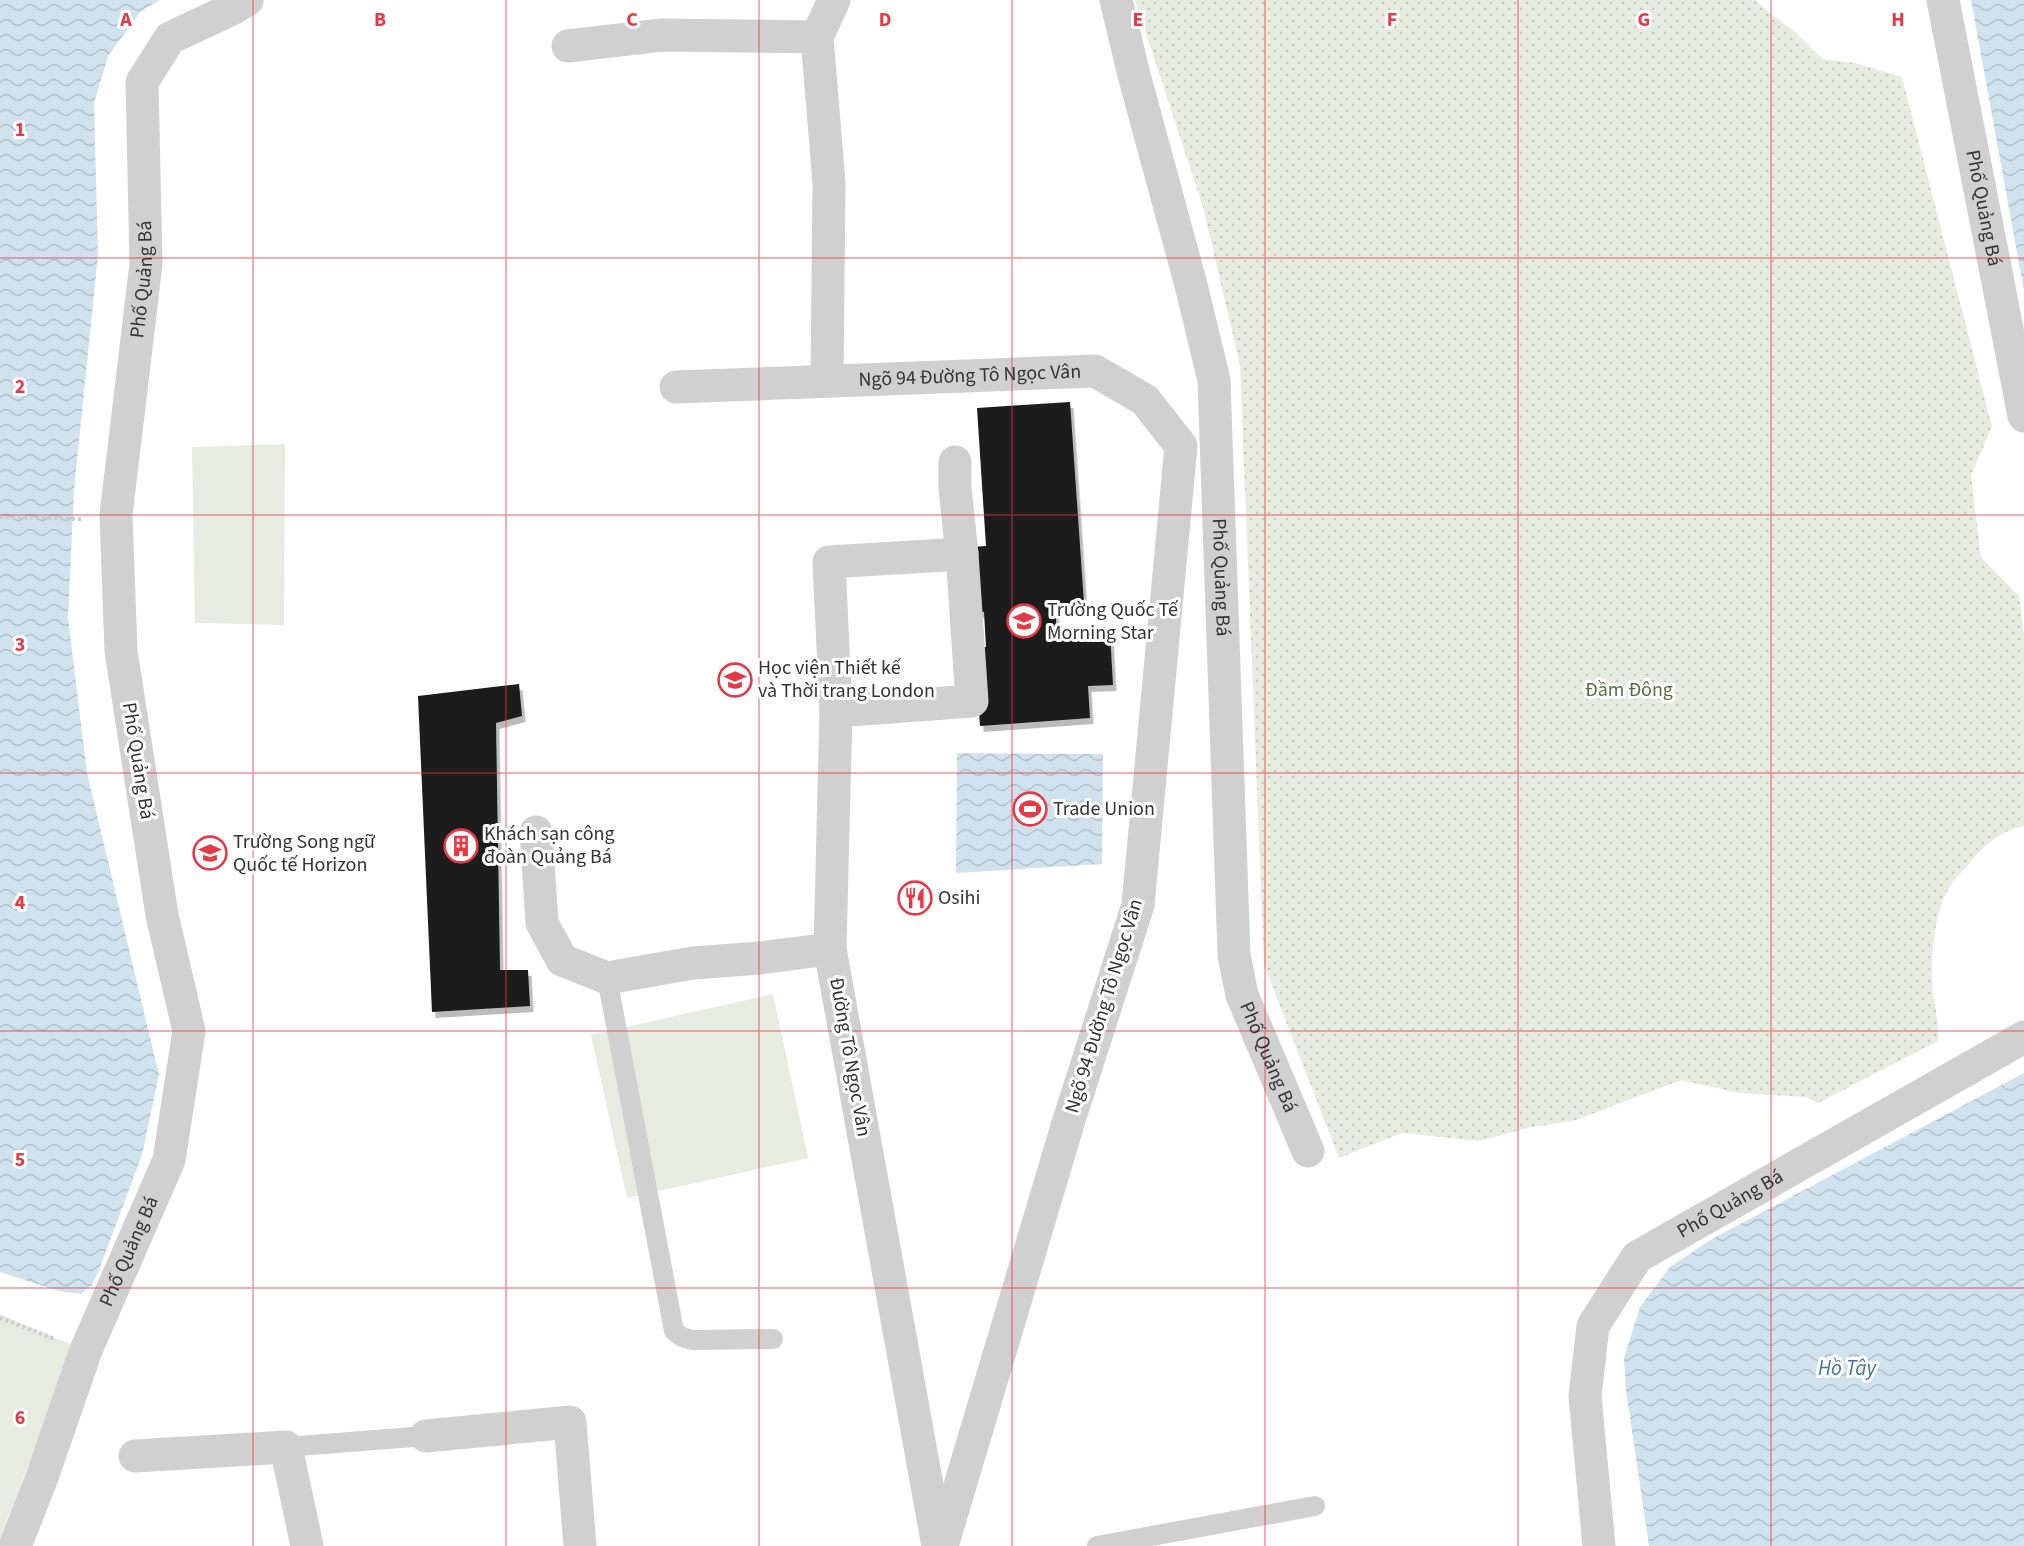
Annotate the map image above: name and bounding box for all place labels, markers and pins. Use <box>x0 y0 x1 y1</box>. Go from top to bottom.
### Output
place label: Trường Quốc Tế Morning Star <box>1047 596 1179 647</box>
school or university icon: Trường Quốc Tế Morning Star <box>1006 603 1042 639</box>
place label: Học viện Thiết kế và Thời trang London <box>758 654 935 705</box>
school or university icon: Học viện Thiết kế và Thời trang London <box>717 662 753 698</box>
sports icon: Trade Union <box>1012 791 1048 827</box>
place label: Trade Union <box>1053 795 1155 823</box>
place label: Khách sạn công đoàn Quảng Bá <box>484 820 615 871</box>
place label: Trường Song ngữ Quốc tế Horizon <box>233 828 376 879</box>
building icon: Khách sạn công đoàn Quảng Bá <box>443 828 479 864</box>
school or university icon: Trường Song ngữ Quốc tế Horizon <box>192 835 228 871</box>
restaurant icon: Osihi <box>897 880 933 916</box>
place label: Osihi <box>938 884 980 912</box>

